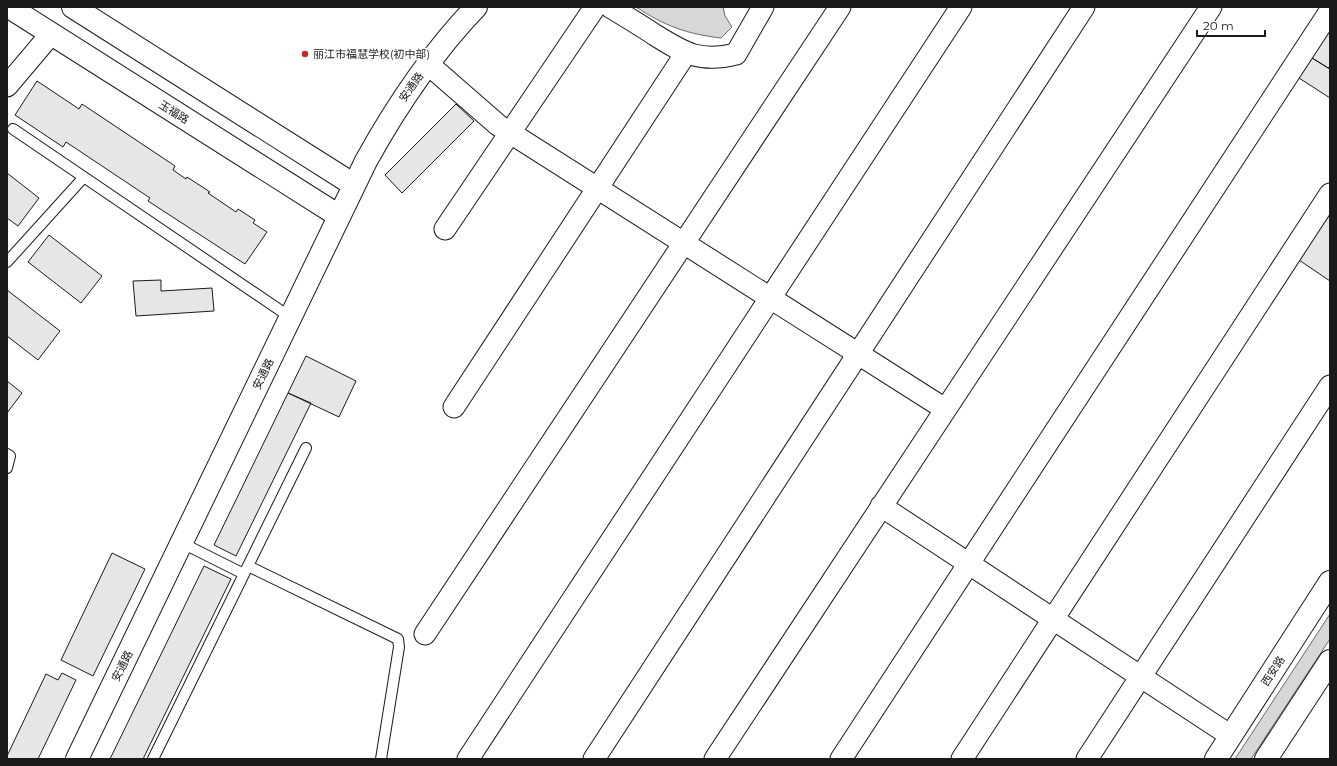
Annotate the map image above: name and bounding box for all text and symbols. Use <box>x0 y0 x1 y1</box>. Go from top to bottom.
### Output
scale bar <box>1197 12 1265 38</box>
text: 20 m <box>1203 18 1234 33</box>
place label: 丽江市福慧学校(初中部) <box>313 47 430 61</box>
marker: 丽江市福慧学校(初中部) <box>300 49 310 59</box>
street label: 安通路 <box>396 69 426 105</box>
street label: 玉福路 <box>156 97 192 127</box>
street label: 安通路 <box>249 356 277 392</box>
street label: 安通路 <box>108 648 136 684</box>
street label: 西安路 <box>1258 653 1288 689</box>

